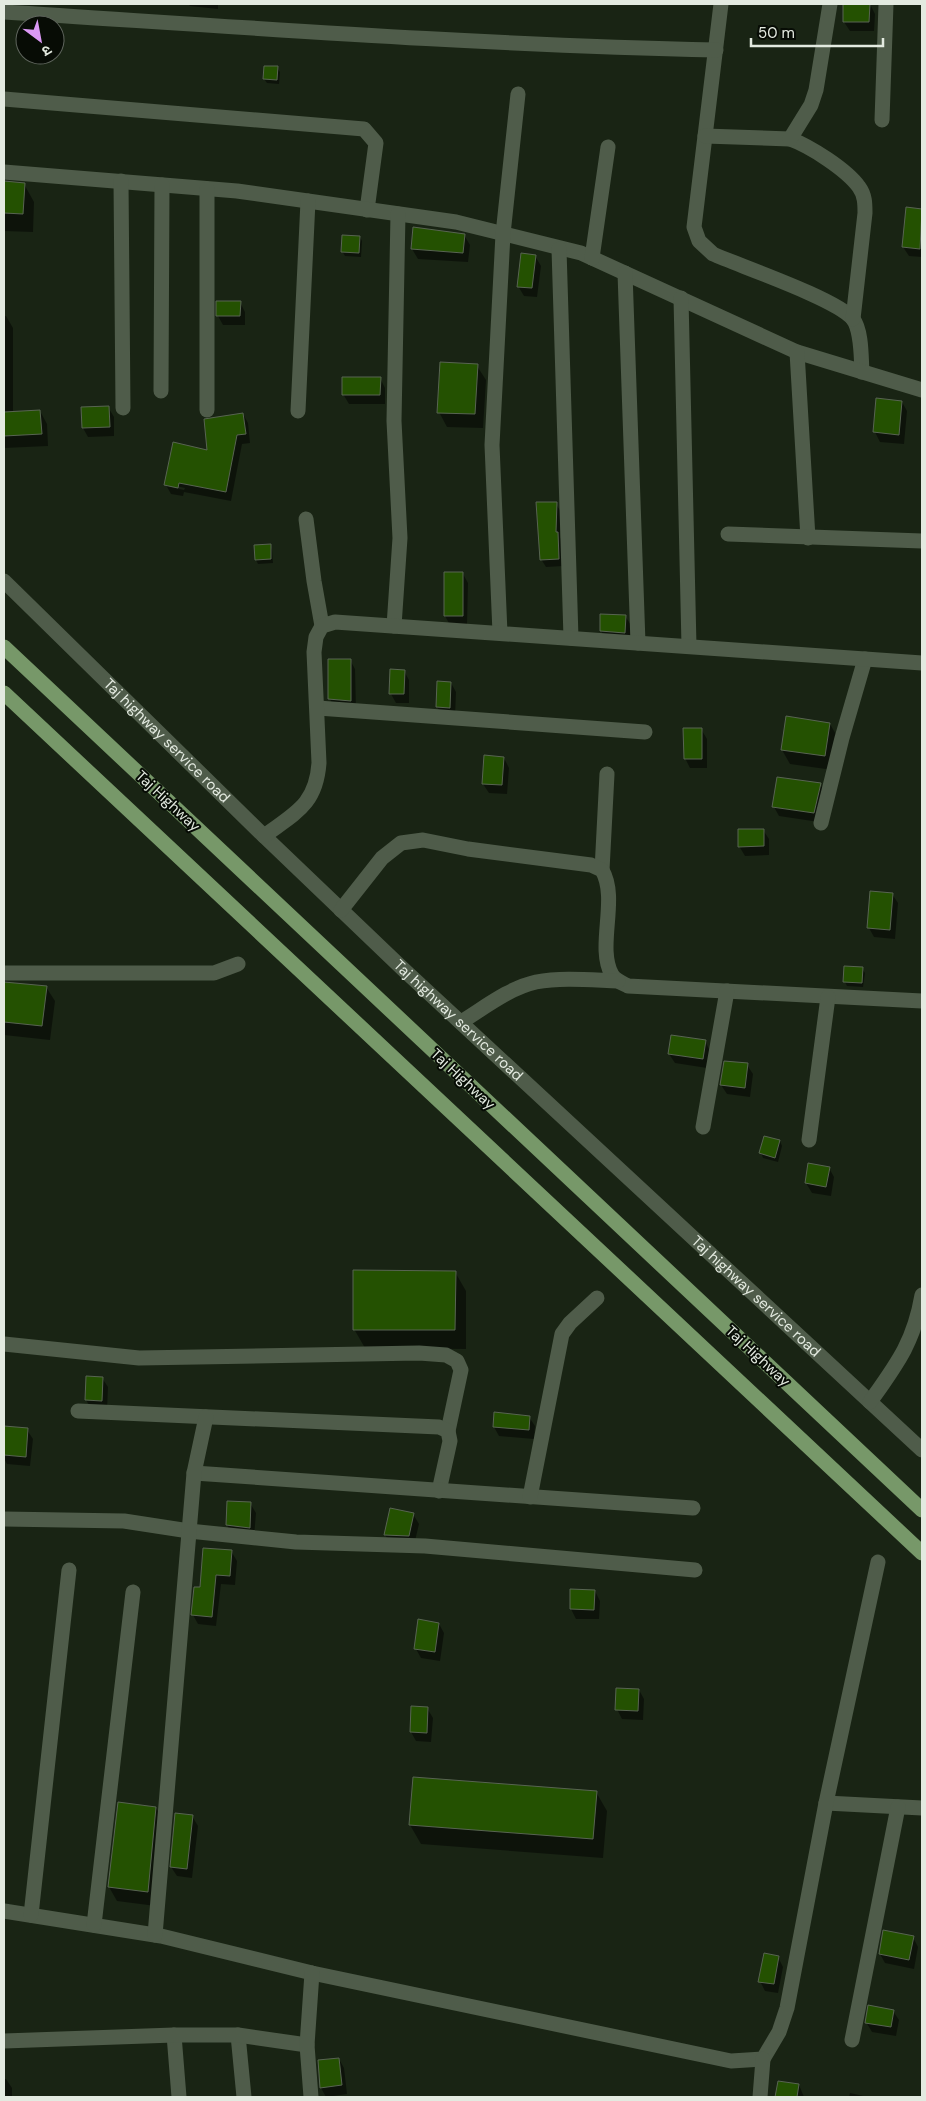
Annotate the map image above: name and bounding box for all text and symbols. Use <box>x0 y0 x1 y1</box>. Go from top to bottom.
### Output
north arrow <box>15 15 65 65</box>
scale bar <box>751 15 884 47</box>
text: 50 m <box>758 23 795 43</box>
text: उ <box>38 41 55 61</box>
street label: Taj highway service road <box>99 674 234 807</box>
street label: Taj Highway <box>131 766 205 837</box>
street label: Taj highway service road <box>389 955 527 1085</box>
street label: Taj Highway <box>426 1044 500 1115</box>
street label: Taj highway service road <box>687 1231 825 1361</box>
street label: Taj Highway <box>721 1321 795 1392</box>

